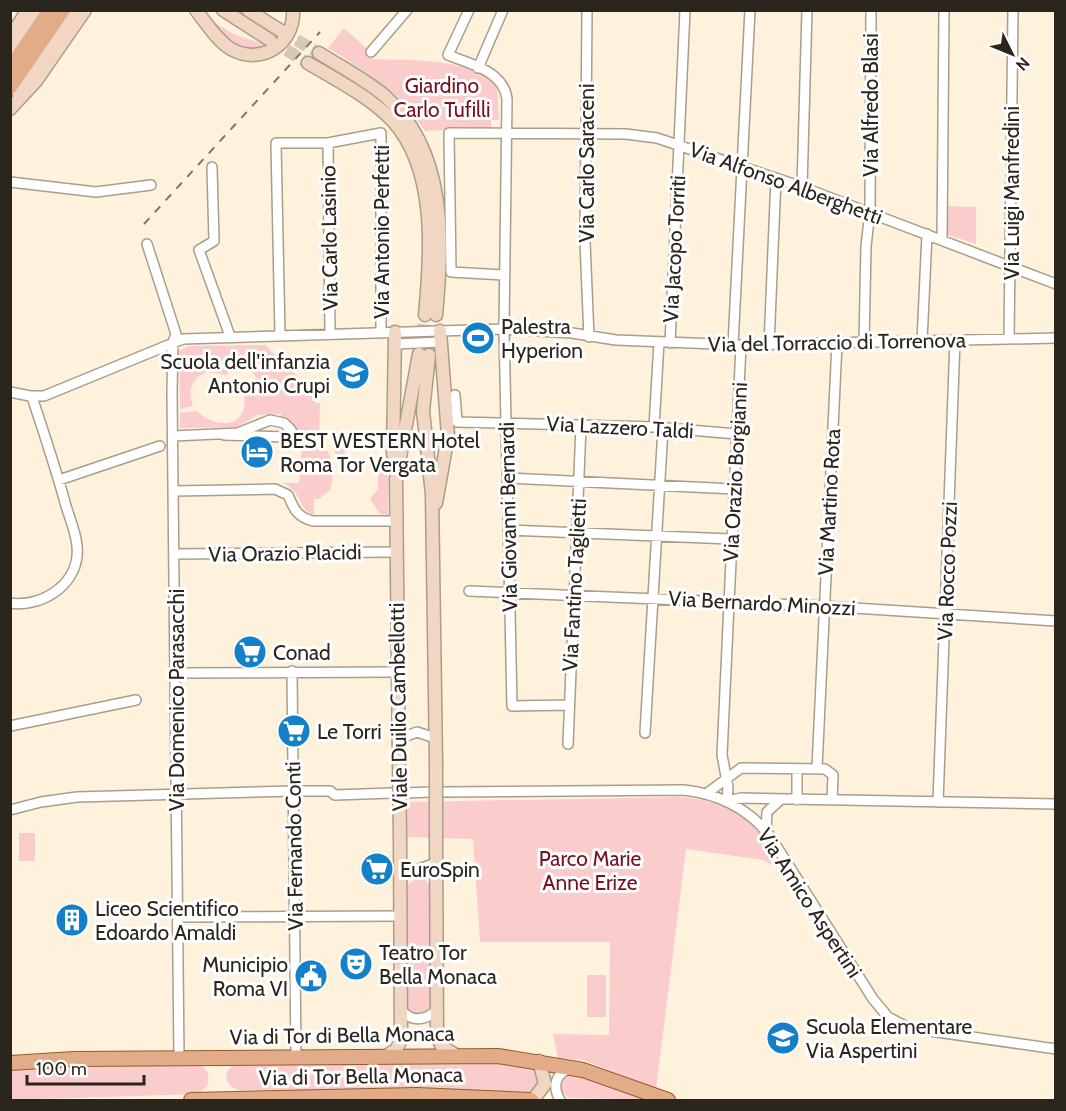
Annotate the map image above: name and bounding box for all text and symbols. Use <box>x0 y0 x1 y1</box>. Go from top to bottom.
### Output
north arrow <box>982 24 1042 84</box>
street label: Via Alfredo Blasi <box>858 33 883 177</box>
text: N <box>1012 53 1033 75</box>
park label: Giardino Carlo Tufilli <box>394 73 490 122</box>
street label: Via Carlo Saraceni <box>574 83 599 243</box>
street label: Via Luigi Manfredini <box>999 106 1024 280</box>
street label: Via Alfonso Alberghetti <box>686 136 886 230</box>
street label: Via Antonio Perfetti <box>369 145 394 319</box>
street label: Via Carlo Lasinio <box>315 165 343 311</box>
street label: Via Jacopo Torriti <box>658 175 690 323</box>
place label: Palestra Hyperion <box>501 314 583 363</box>
sports icon: Palestra Hyperion <box>460 320 496 356</box>
street label: Via del Torraccio di Torrenova <box>708 327 966 357</box>
place label: Scuola dell'infanzia Antonio Crupi <box>160 349 330 398</box>
school or university icon: Scuola dell'infanzia Antonio Crupi <box>335 355 371 391</box>
street label: Via Orazio Borgianni <box>718 381 752 563</box>
street label: Via Lazzero Taldi <box>546 411 694 443</box>
street label: Via Giovanni Bernardi <box>494 422 522 612</box>
place label: BEST WESTERN Hotel Roma Tor Vergata <box>280 428 480 477</box>
street label: Via Martino Rota <box>813 428 845 576</box>
hotel icon: BEST WESTERN Hotel Roma Tor Vergata <box>239 434 275 470</box>
street label: Via Fantino Taglietti <box>557 498 591 672</box>
street label: Via Rocco Pozzi <box>932 501 962 641</box>
street label: Via Orazio Placidi <box>208 539 362 567</box>
street label: Via Bernardo Minozzi <box>668 586 856 620</box>
street label: Via Domenico Parasacchi <box>164 589 189 811</box>
street label: Viale Duilio Cambellotti <box>384 603 412 811</box>
supermarket icon: Conad <box>232 634 268 670</box>
place label: Conad <box>273 640 331 665</box>
supermarket icon: Le Torri <box>276 713 312 749</box>
place label: Le Torri <box>317 719 382 744</box>
street label: Via Fernando Conti <box>280 761 308 931</box>
street label: Via Amico Aspertini <box>752 824 868 982</box>
park label: Parco Marie Anne Erize <box>539 846 642 895</box>
supermarket icon: EuroSpin <box>359 851 395 887</box>
place label: EuroSpin <box>400 857 480 882</box>
place label: Liceo Scientifico Edoardo Amaldi <box>95 896 239 945</box>
building icon: Liceo Scientifico Edoardo Amaldi <box>54 902 90 938</box>
place label: Teatro Tor Bella Monaca <box>379 940 497 989</box>
theatre icon: Teatro Tor Bella Monaca <box>338 946 374 982</box>
place label: Municipio Roma VI <box>202 952 288 1001</box>
public building icon: Municipio Roma VI <box>293 958 329 994</box>
place label: Scuola Elementare Via Aspertini <box>806 1014 973 1063</box>
school or university icon: Scuola Elementare Via Aspertini <box>765 1020 801 1056</box>
street label: Via di Tor di Bella Monaca <box>229 1021 455 1049</box>
scale bar <box>27 1048 144 1086</box>
text: 100 m <box>36 1058 87 1080</box>
street label: Via di Tor Bella Monaca <box>259 1062 463 1090</box>

